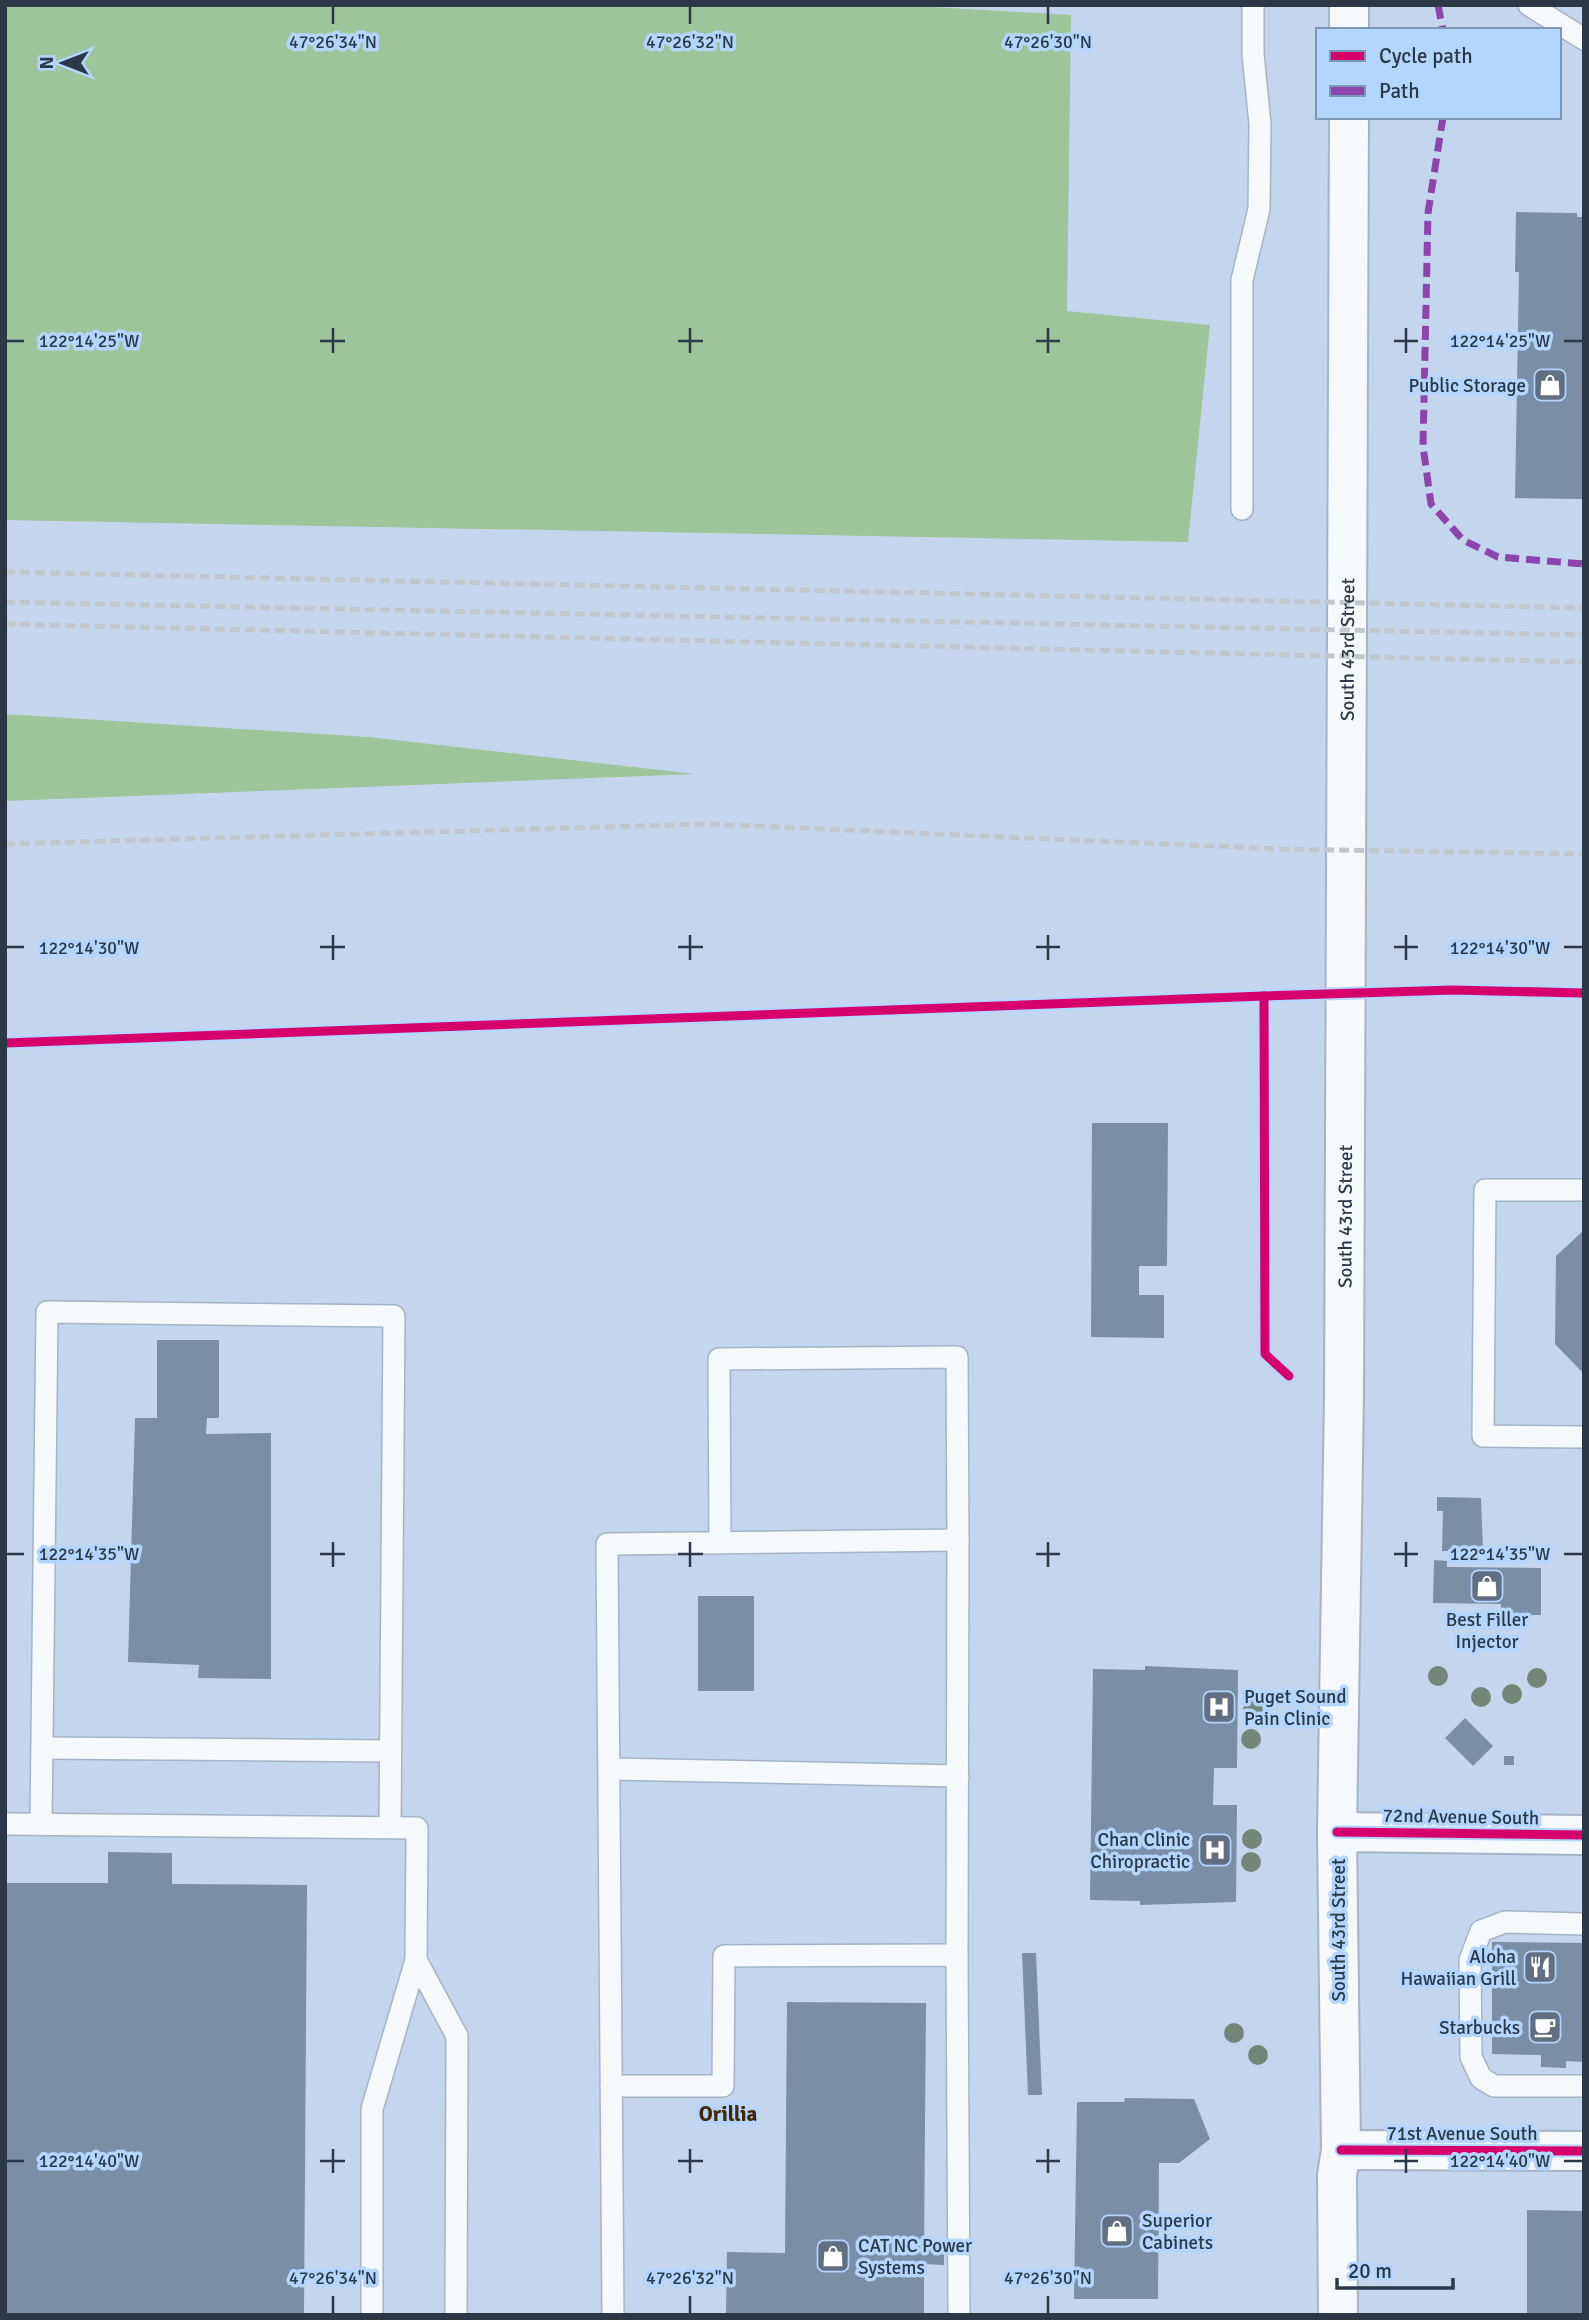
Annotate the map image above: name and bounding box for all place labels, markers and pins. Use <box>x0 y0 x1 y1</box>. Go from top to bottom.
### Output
shop icon: Public Storage <box>1531 366 1569 404</box>
place label: Public Storage <box>1408 374 1526 398</box>
shop icon: Best Filler Injector <box>1468 1567 1506 1605</box>
place label: Best Filler Injector <box>1446 1608 1528 1654</box>
place label: Puget Sound Pain Clinic <box>1244 1685 1347 1731</box>
hospital icon: Puget Sound Pain Clinic <box>1200 1688 1238 1726</box>
place label: Chan Clinic Chiropractic <box>1090 1828 1190 1874</box>
hospital icon: Chan Clinic Chiropractic <box>1196 1831 1234 1869</box>
place label: Aloha Hawaiian Grill <box>1400 1945 1516 1991</box>
restaurant icon: Aloha Hawaiian Grill <box>1521 1948 1559 1986</box>
cafe icon: Starbucks <box>1526 2008 1564 2046</box>
place label: Starbucks <box>1439 2016 1520 2040</box>
place label: Superior Cabinets <box>1142 2209 1213 2255</box>
shop icon: Superior Cabinets <box>1098 2212 1136 2250</box>
place label: CAT NC Power Systems <box>858 2234 972 2280</box>
shop icon: CAT NC Power Systems <box>814 2237 852 2275</box>

